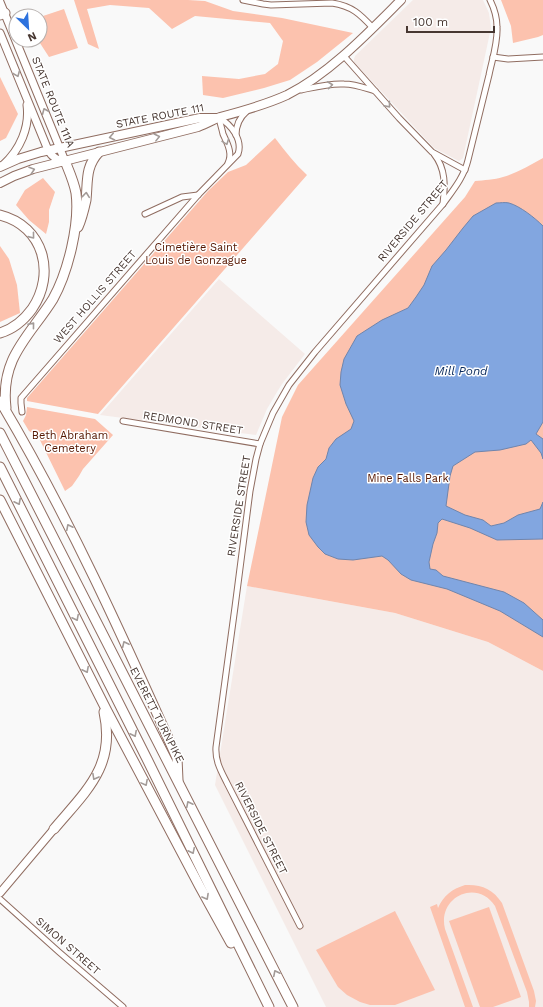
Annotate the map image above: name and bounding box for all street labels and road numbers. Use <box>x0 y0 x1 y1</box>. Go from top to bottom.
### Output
street label: STATE ROUTE 111A <box>29 55 77 149</box>
street label: STATE ROUTE 111 <box>115 101 205 131</box>
street label: RIVERSIDE STREET <box>375 177 451 264</box>
street label: WEST HOLLIS STREET <box>51 247 139 346</box>
street label: REDMOND STREET <box>142 409 244 437</box>
street label: RIVERSIDE STREET <box>225 454 253 558</box>
street label: EVERETT TURNPIKE <box>127 665 187 765</box>
street label: RIVERSIDE STREET <box>232 779 290 877</box>
street label: SIMON STREET <box>33 914 103 978</box>

